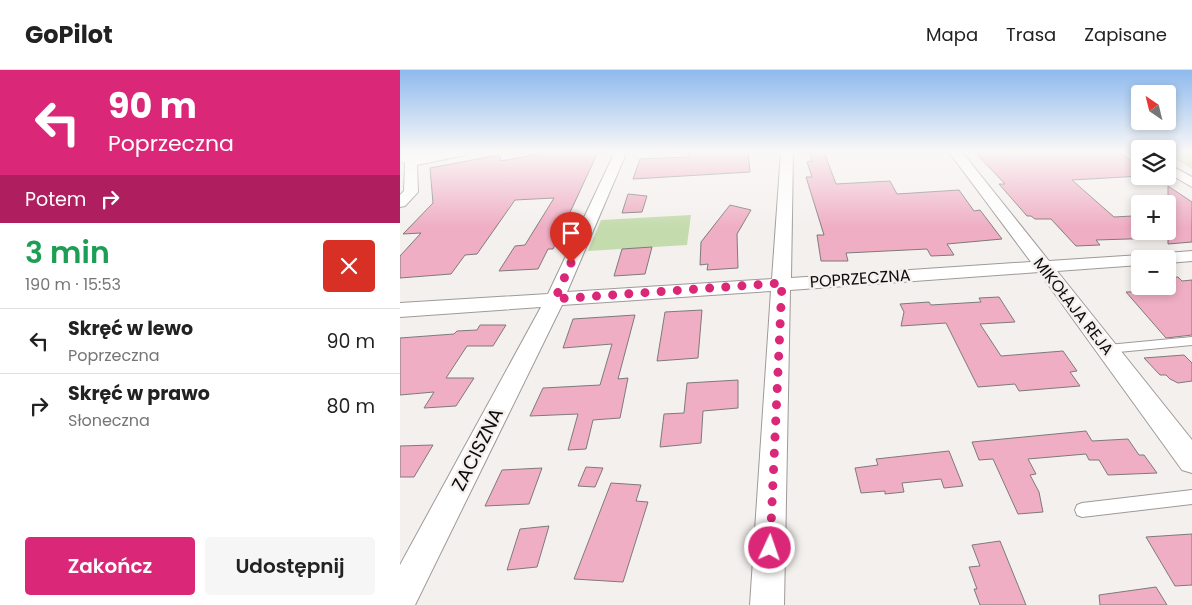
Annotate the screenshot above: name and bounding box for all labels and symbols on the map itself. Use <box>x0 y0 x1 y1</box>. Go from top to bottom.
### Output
north arrow <box>1131 85 1176 130</box>
pin <box>550 212 592 263</box>
street label: MIKOŁAJA REJA <box>1028 253 1119 360</box>
street label: POPRZECZNA <box>809 263 911 293</box>
street label: ZACISZNA <box>445 403 510 495</box>
position arrow <box>743 521 795 573</box>

